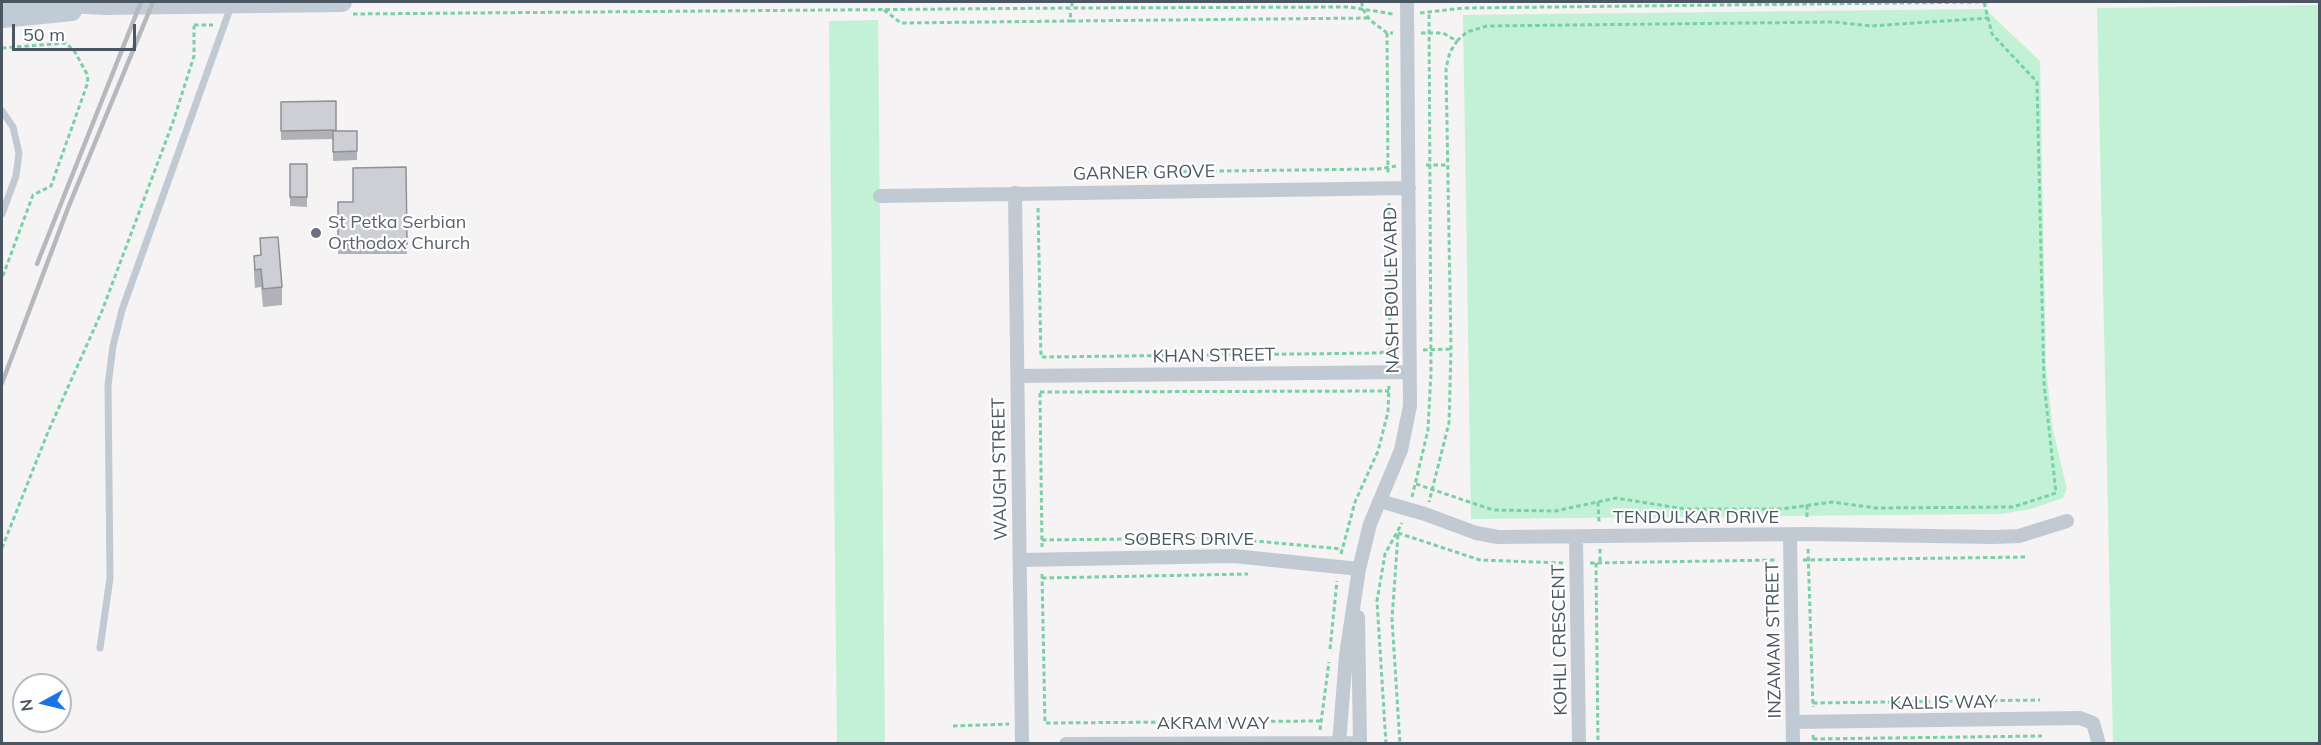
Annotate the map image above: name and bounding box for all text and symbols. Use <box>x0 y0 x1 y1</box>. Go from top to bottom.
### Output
scale bar <box>15 12 140 50</box>
text: 50 m <box>23 23 65 46</box>
street label: GARNER GROVE <box>1073 161 1215 185</box>
street label: NASH BOULEVARD <box>1380 207 1404 373</box>
place label: St Petka Serbian Orthodox Church <box>328 212 470 254</box>
marker: St Petka Serbian Orthodox Church <box>309 226 323 240</box>
street label: KHAN STREET <box>1152 344 1276 368</box>
street label: WAUGH STREET <box>988 397 1012 541</box>
street label: TENDULKAR DRIVE <box>1613 507 1779 529</box>
street label: SOBERS DRIVE <box>1124 529 1254 551</box>
street label: INZAMAM STREET <box>1762 561 1786 719</box>
street label: KOHLI CRESCENT <box>1548 564 1572 716</box>
north arrow <box>12 673 72 733</box>
street label: KALLIS WAY <box>1890 691 1996 715</box>
text: N <box>15 698 37 713</box>
street label: AKRAM WAY <box>1157 713 1269 735</box>

